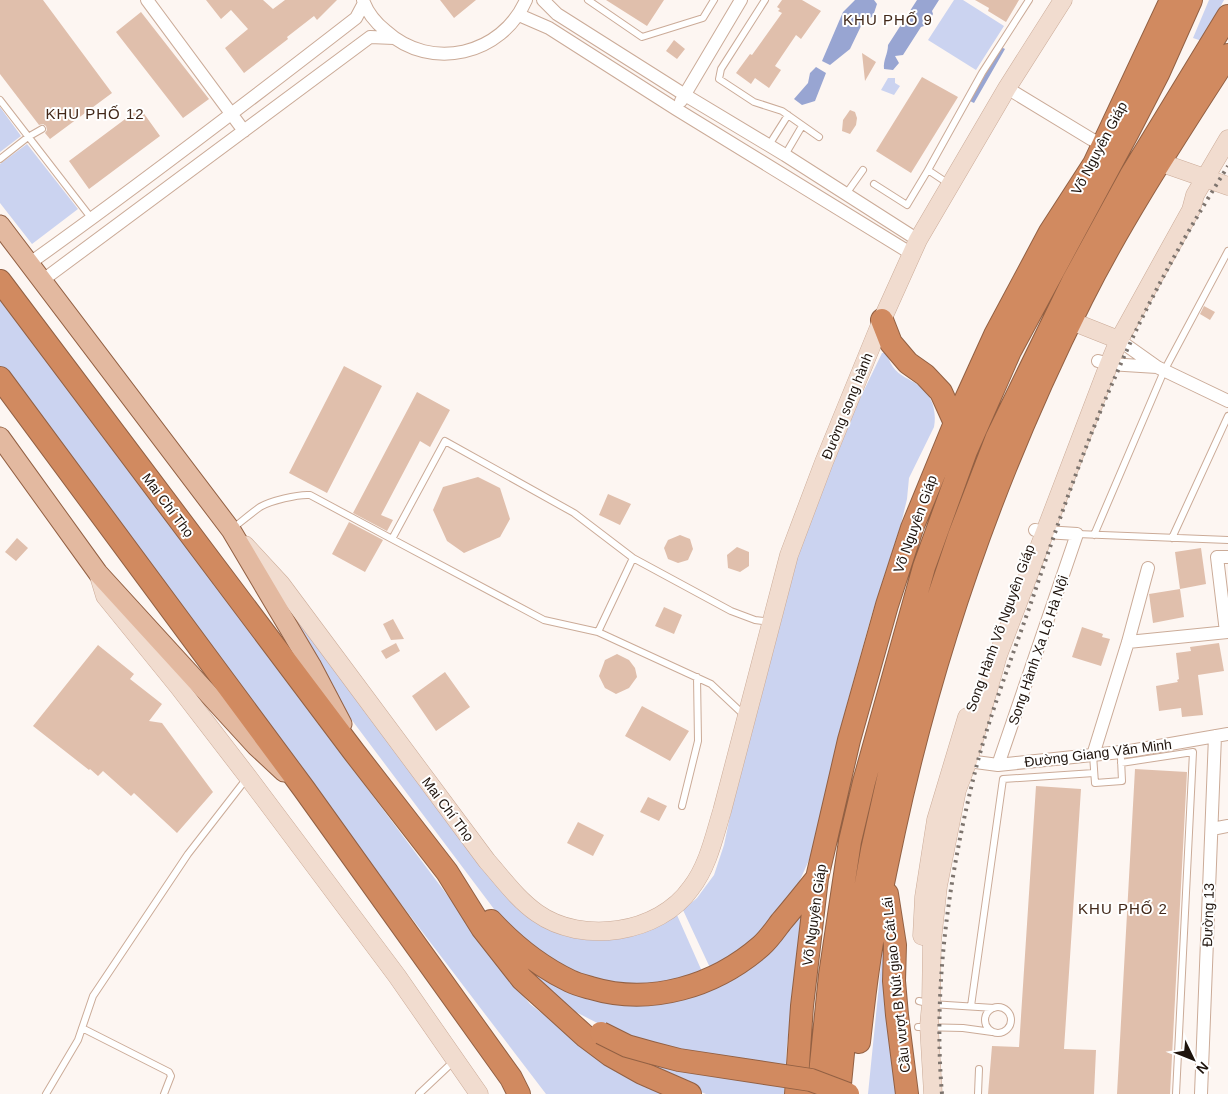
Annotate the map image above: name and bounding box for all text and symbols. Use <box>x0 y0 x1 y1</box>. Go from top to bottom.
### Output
district label: KHU PHỐ 9 <box>843 11 933 28</box>
street label: Võ Nguyên Giáp <box>1068 99 1130 197</box>
district label: KHU PHỐ 12 <box>45 105 145 122</box>
street label: Đường song hành <box>818 350 876 462</box>
street label: Mai Chí Thọ <box>139 470 197 540</box>
street label: Võ Nguyên Giáp <box>890 473 940 575</box>
street label: Song Hành Võ Nguyên Giáp <box>962 542 1038 714</box>
street label: Song Hành Xa Lộ Hà Nội <box>1005 573 1071 727</box>
street label: Đường Giang Văn Minh <box>1023 736 1173 770</box>
street label: Mai Chí Thọ <box>419 774 477 844</box>
street label: Võ Nguyên Giáp <box>799 863 829 967</box>
street label: Đường 13 <box>1199 883 1217 947</box>
street label: Cầu vượt B Nút giao Cát Lái <box>879 896 913 1074</box>
district label: KHU PHỐ 2 <box>1078 900 1168 917</box>
north arrow <box>1168 1034 1218 1084</box>
text: N <box>1193 1059 1212 1077</box>

